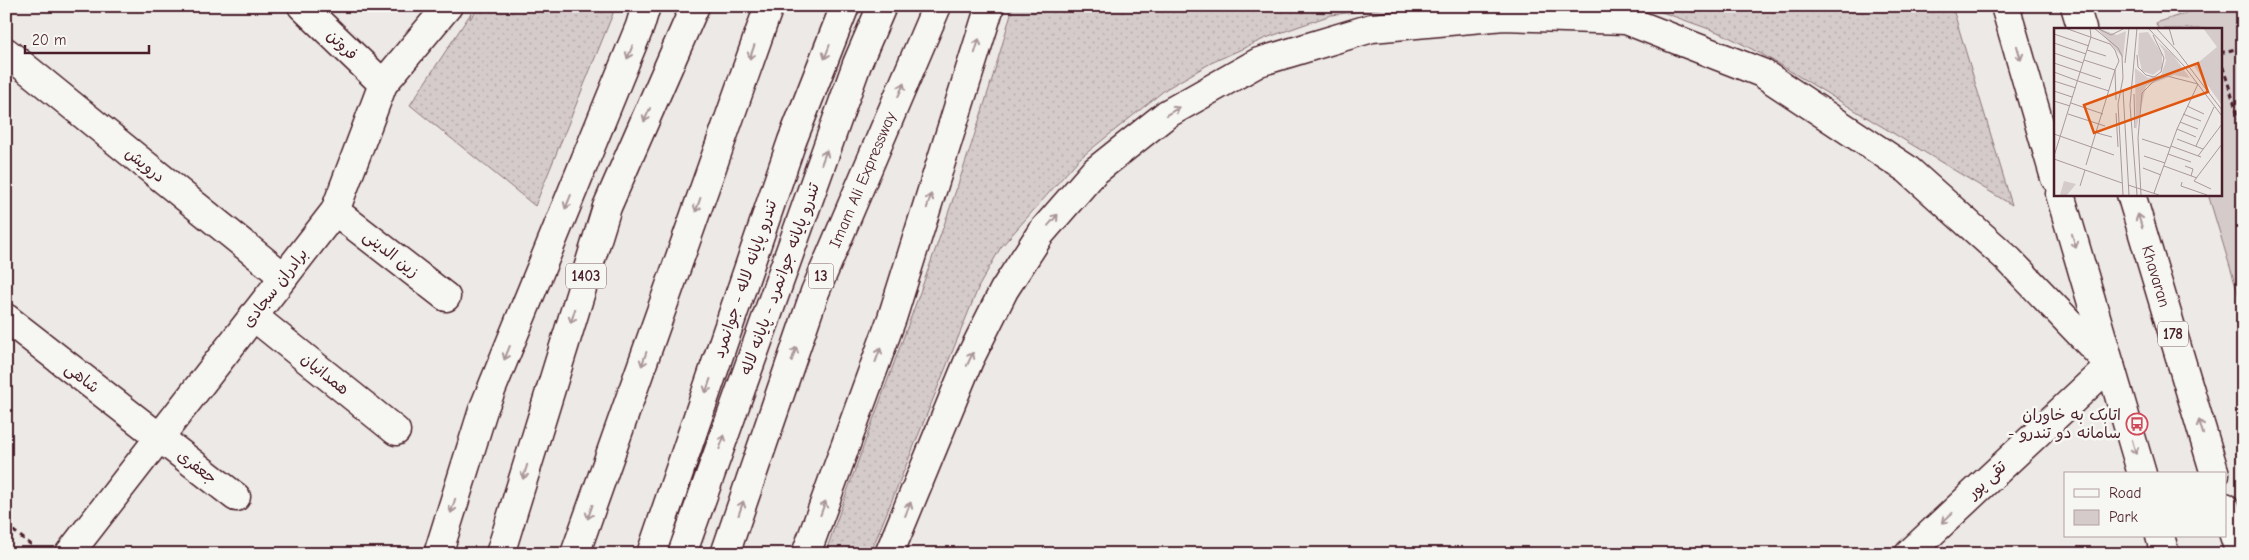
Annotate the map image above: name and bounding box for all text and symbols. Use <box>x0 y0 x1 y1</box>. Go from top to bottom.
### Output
scale bar <box>25 22 149 54</box>
street label: فروتن <box>323 26 361 64</box>
inset map <box>2054 28 2222 195</box>
text: 20 m <box>32 31 66 49</box>
one-way arrow <box>973 38 983 54</box>
one-way arrow <box>624 44 634 59</box>
one-way arrow <box>747 44 756 59</box>
one-way arrow <box>822 44 831 59</box>
one-way arrow <box>2014 45 2024 61</box>
one-way arrow <box>897 83 907 98</box>
one-way arrow <box>1165 106 1179 116</box>
one-way arrow <box>642 107 652 122</box>
street label: Imam Ali Expressway <box>826 108 900 250</box>
street label: درویش <box>122 144 168 186</box>
one-way arrow <box>819 149 829 165</box>
street label: تندرو پایانه جوانمرد - پایانه لاله <box>737 180 824 378</box>
one-way arrow <box>924 193 934 209</box>
one-way arrow <box>563 194 572 209</box>
one-way arrow <box>693 197 702 213</box>
street label: تندرو پایانه لاله - جوانمرد <box>709 197 782 361</box>
one-way arrow <box>1047 213 1059 226</box>
one-way arrow <box>2134 213 2144 229</box>
street label: زین الدینی <box>359 227 422 282</box>
one-way arrow <box>2069 232 2079 248</box>
street label: Khavaran <box>2138 243 2173 309</box>
street label: برادران سجادی <box>239 245 311 331</box>
road number: 1403 <box>566 264 606 288</box>
road number: 13 <box>808 264 834 288</box>
one-way arrow <box>568 308 577 324</box>
road number: 178 <box>2158 322 2188 346</box>
one-way arrow <box>501 345 511 360</box>
one-way arrow <box>789 346 799 362</box>
one-way arrow <box>874 348 883 363</box>
street label: همدانیان <box>298 349 352 399</box>
one-way arrow <box>639 350 648 366</box>
one-way arrow <box>966 352 976 367</box>
street label: شاهی <box>61 359 103 398</box>
one-way arrow <box>703 378 712 393</box>
place label: اتابک به خاوران - سامانه دو تندرو <box>2008 406 2121 443</box>
bus stop icon: اتابک به خاوران - سامانه دو تندرو <box>2125 412 2149 436</box>
one-way arrow <box>2196 419 2206 435</box>
one-way arrow <box>718 435 727 450</box>
one-way arrow <box>2129 439 2139 455</box>
street label: جعفری <box>174 446 220 488</box>
street label: تقی پور <box>1963 457 2011 504</box>
one-way arrow <box>520 463 530 479</box>
legend <box>2064 472 2226 538</box>
text: Road <box>2109 484 2141 502</box>
one-way arrow <box>448 498 458 514</box>
one-way arrow <box>737 500 746 516</box>
one-way arrow <box>819 501 828 516</box>
one-way arrow <box>904 502 913 517</box>
one-way arrow <box>585 504 594 519</box>
text: Park <box>2109 508 2138 526</box>
one-way arrow <box>1940 512 1953 524</box>

